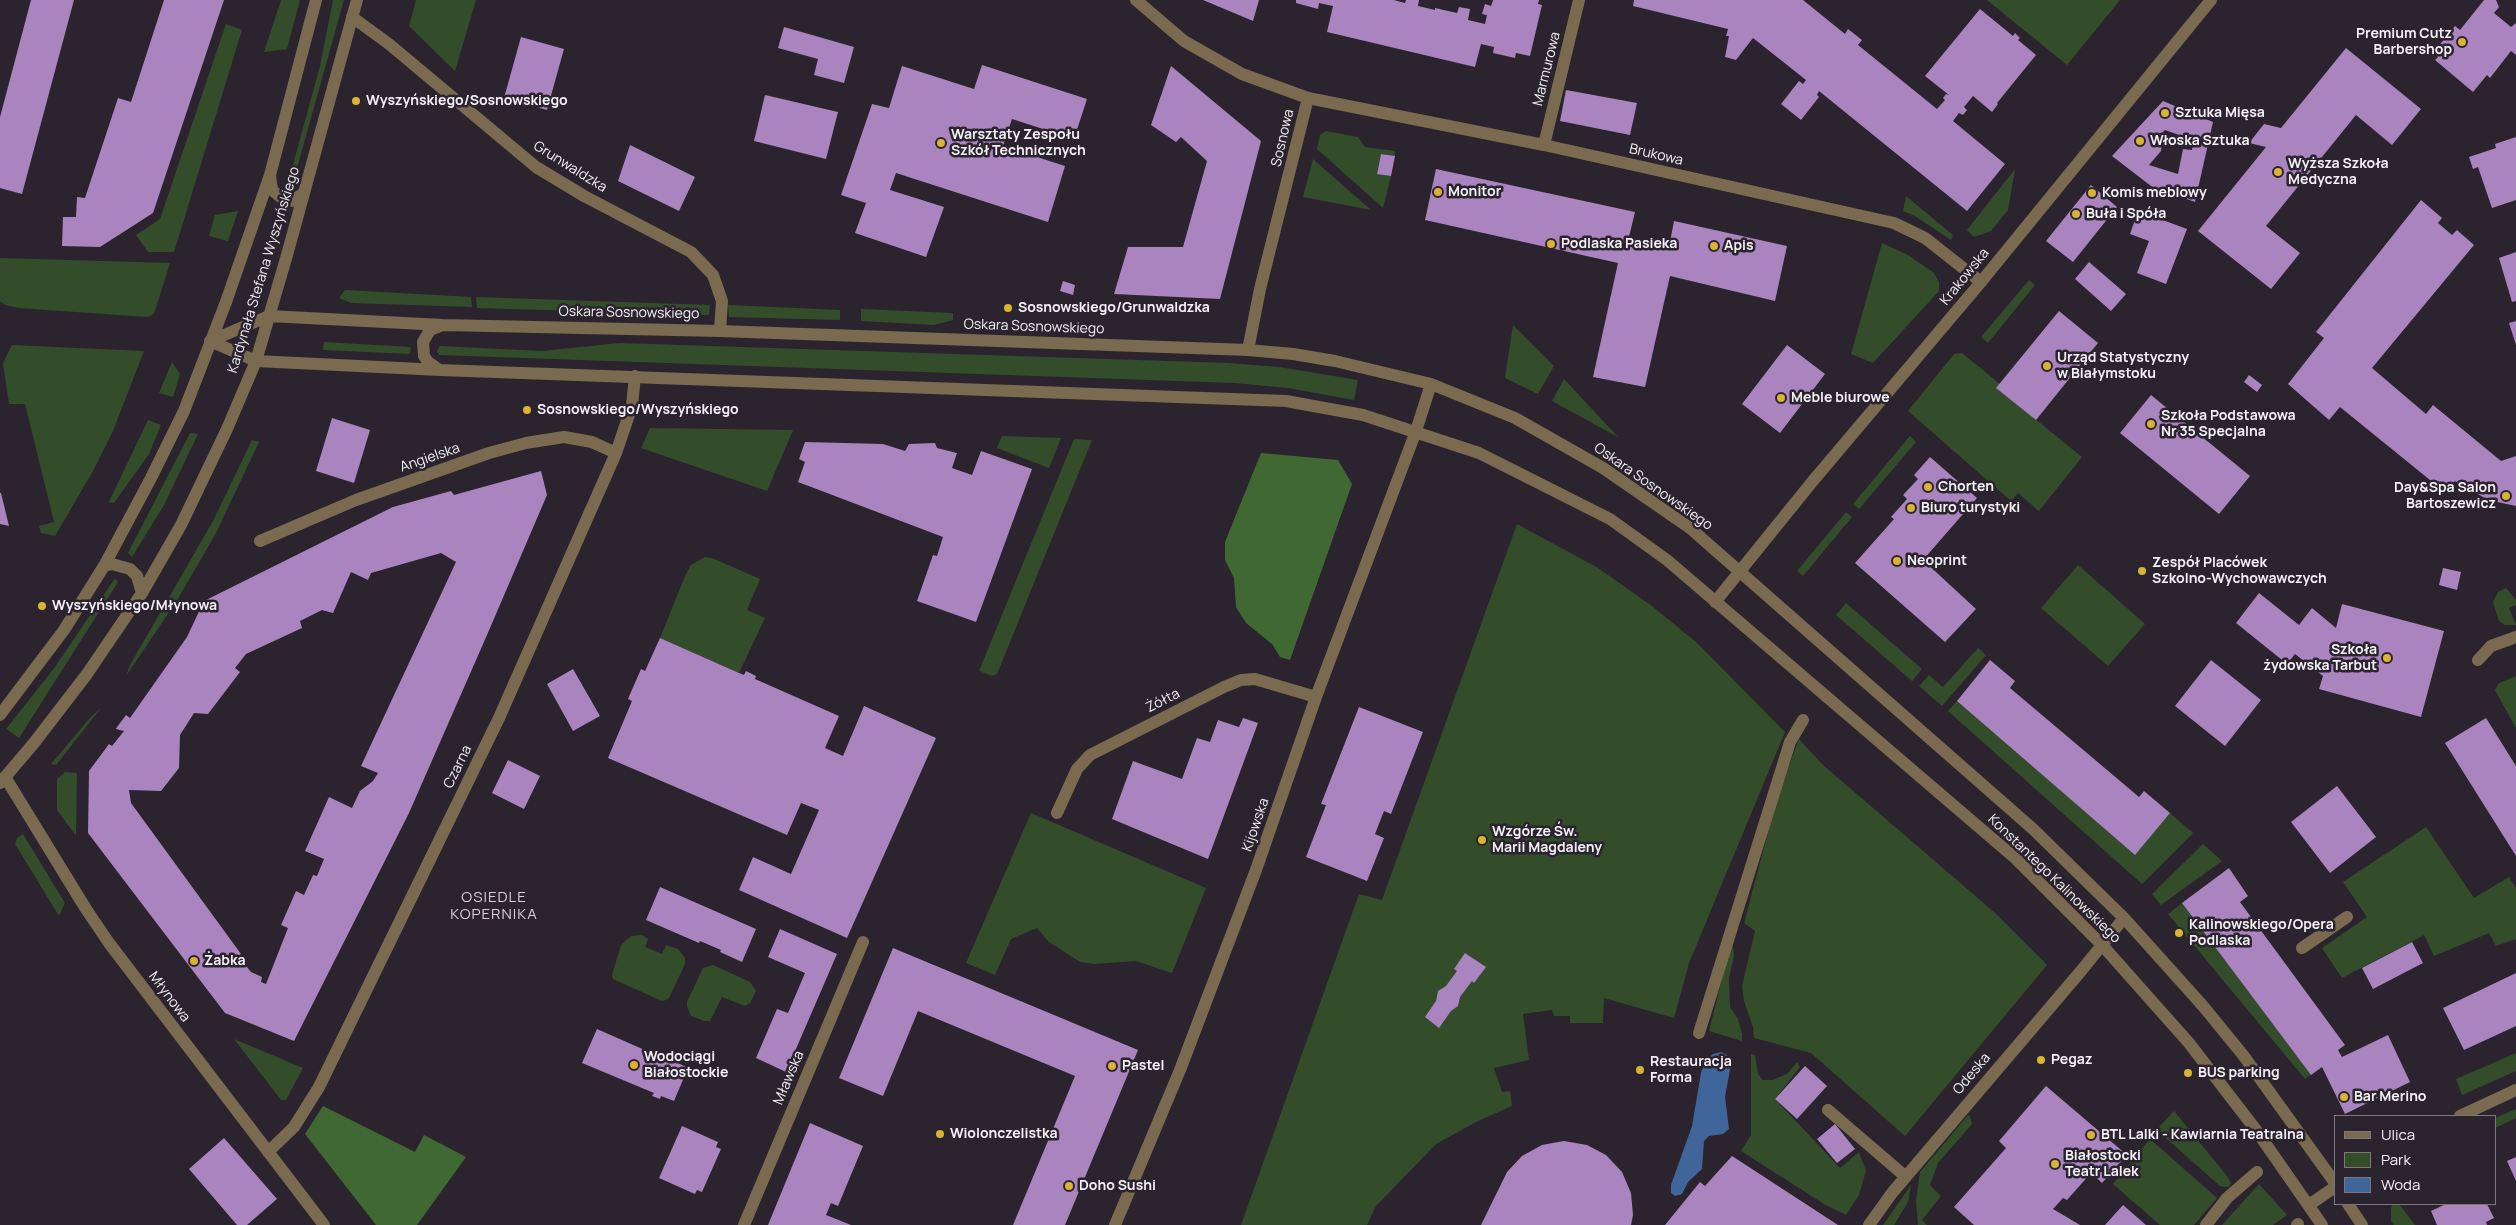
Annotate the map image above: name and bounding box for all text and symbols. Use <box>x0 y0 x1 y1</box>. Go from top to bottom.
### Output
place label: Premium Cutz Barbershop <box>2356 26 2452 58</box>
street label: Marmurowa <box>1530 30 1564 108</box>
marker: Premium Cutz Barbershop <box>2456 36 2468 48</box>
place label: Wyszyńskiego/Sosnowskiego <box>366 93 568 109</box>
marker: Wyszyńskiego/Sosnowskiego <box>350 95 362 107</box>
place label: Sztuka Mięsa <box>2175 105 2265 121</box>
marker: Sztuka Mięsa <box>2159 107 2171 119</box>
street label: Sosnowa <box>1268 108 1298 168</box>
place label: Warsztaty Zespołu Szkół Technicznych <box>951 127 1086 160</box>
place label: Włoska Sztuka <box>2150 133 2250 149</box>
marker: Włoska Sztuka <box>2134 135 2146 147</box>
marker: Warsztaty Zespołu Szkół Technicznych <box>935 137 947 149</box>
street label: Grunwaldzka <box>530 138 610 196</box>
street label: Brukowa <box>1627 141 1685 169</box>
place label: Wyższa Szkoła Medyczna <box>2288 156 2389 188</box>
street label: Kardynała Stefana Wyszyńskiego <box>225 165 303 375</box>
marker: Wyższa Szkoła Medyczna <box>2272 166 2284 178</box>
place label: Monitor <box>1448 184 1501 200</box>
place label: Komis meblowy <box>2102 185 2207 201</box>
marker: Monitor <box>1432 186 1444 198</box>
marker: Komis meblowy <box>2086 187 2098 199</box>
place label: Buła i Spóła <box>2086 206 2166 222</box>
marker: Buła i Spóła <box>2070 208 2082 220</box>
place label: Podlaska Pasieka <box>1561 236 1677 252</box>
marker: Podlaska Pasieka <box>1545 238 1557 250</box>
place label: Apis <box>1724 238 1754 254</box>
marker: Apis <box>1708 240 1720 252</box>
street label: Krakowska <box>1937 245 1993 309</box>
place label: Sosnowskiego/Grunwaldzka <box>1018 300 1210 316</box>
marker: Sosnowskiego/Grunwaldzka <box>1002 302 1014 314</box>
street label: Oskara Sosnowskiego <box>558 303 700 323</box>
street label: Oskara Sosnowskiego <box>963 316 1105 338</box>
place label: Urząd Statystyczny w Białymstoku <box>2057 350 2189 382</box>
marker: Urząd Statystyczny w Białymstoku <box>2041 360 2053 372</box>
place label: Meble biurowe <box>1791 390 1890 406</box>
marker: Meble biurowe <box>1775 392 1787 404</box>
place label: Sosnowskiego/Wyszyńskiego <box>537 402 739 418</box>
marker: Sosnowskiego/Wyszyńskiego <box>521 404 533 416</box>
place label: Szkoła Podstawowa Nr 35 Specjalna <box>2161 408 2296 441</box>
marker: Szkoła Podstawowa Nr 35 Specjalna <box>2145 418 2157 430</box>
street label: Angielska <box>398 440 462 476</box>
street label: Oskara Sosnowskiego <box>1591 440 1715 534</box>
place label: Chorten <box>1938 479 1994 495</box>
place label: Day&Spa Salon Bartoszewicz <box>2394 480 2496 512</box>
marker: Chorten <box>1922 481 1934 493</box>
marker: Day&Spa Salon Bartoszewicz <box>2500 490 2512 502</box>
place label: Biuro turystyki <box>1921 500 2020 516</box>
marker: Biuro turystyki <box>1905 502 1917 514</box>
place label: Neoprint <box>1907 553 1967 569</box>
marker: Neoprint <box>1891 555 1903 567</box>
place label: Zespół Placówek Szkolno-Wychowawczych <box>2152 555 2327 588</box>
marker: Zespół Placówek Szkolno-Wychowawczych <box>2136 565 2148 577</box>
place label: Wyszyńskiego/Młynowa <box>52 598 217 614</box>
marker: Wyszyńskiego/Młynowa <box>36 600 48 612</box>
place label: Szkoła żydowska Tarbut <box>2264 642 2377 674</box>
marker: Szkoła żydowska Tarbut <box>2381 652 2393 664</box>
street label: Żółta <box>1143 685 1183 717</box>
street label: Czarna <box>440 743 476 791</box>
street label: Kijowska <box>1239 796 1273 854</box>
street label: Konstantego Kalinowskiego <box>1984 811 2124 947</box>
place label: Wzgórze Św. Marii Magdaleny <box>1492 824 1602 856</box>
marker: Wzgórze Św. Marii Magdaleny <box>1476 834 1488 846</box>
district label: OSIEDLE KOPERNIKA <box>449 889 539 924</box>
place label: Kalinowskiego/Opera Podlaska <box>2189 917 2334 950</box>
marker: Kalinowskiego/Opera Podlaska <box>2173 927 2185 939</box>
place label: Żabka <box>204 953 246 969</box>
marker: Żabka <box>188 955 200 967</box>
street label: Młynowa <box>145 968 193 1026</box>
place label: Wodociągi Białostockie <box>644 1049 728 1082</box>
street label: Mławska <box>770 1049 808 1107</box>
street label: Odeska <box>1950 1050 1994 1098</box>
place label: Pegaz <box>2051 1052 2092 1068</box>
place label: Restauracja Forma <box>1650 1054 1732 1086</box>
marker: Pegaz <box>2035 1054 2047 1066</box>
place label: Pastel <box>1122 1058 1164 1074</box>
marker: Wodociągi Białostockie <box>628 1059 640 1071</box>
marker: Pastel <box>1106 1060 1118 1072</box>
marker: Restauracja Forma <box>1634 1064 1646 1076</box>
place label: BUS parking <box>2198 1065 2280 1081</box>
marker: BUS parking <box>2182 1067 2194 1079</box>
place label: Bar Merino <box>2354 1089 2426 1105</box>
marker: Bar Merino <box>2338 1091 2350 1103</box>
legend <box>2334 1115 2496 1205</box>
text: Ulica <box>2381 1124 2415 1145</box>
place label: Wiolonczelistka <box>950 1126 1058 1142</box>
place label: BTL Lalki - Kawiarnia Teatralna <box>2101 1127 2304 1143</box>
marker: Wiolonczelistka <box>934 1128 946 1140</box>
marker: BTL Lalki - Kawiarnia Teatralna <box>2085 1129 2097 1141</box>
place label: Białostocki Teatr Lalek <box>2065 1148 2141 1180</box>
text: Park <box>2381 1149 2411 1170</box>
marker: Białostocki Teatr Lalek <box>2049 1158 2061 1170</box>
text: Woda <box>2381 1174 2420 1195</box>
place label: Doho Sushi <box>1079 1178 1156 1194</box>
marker: Doho Sushi <box>1063 1180 1075 1192</box>

